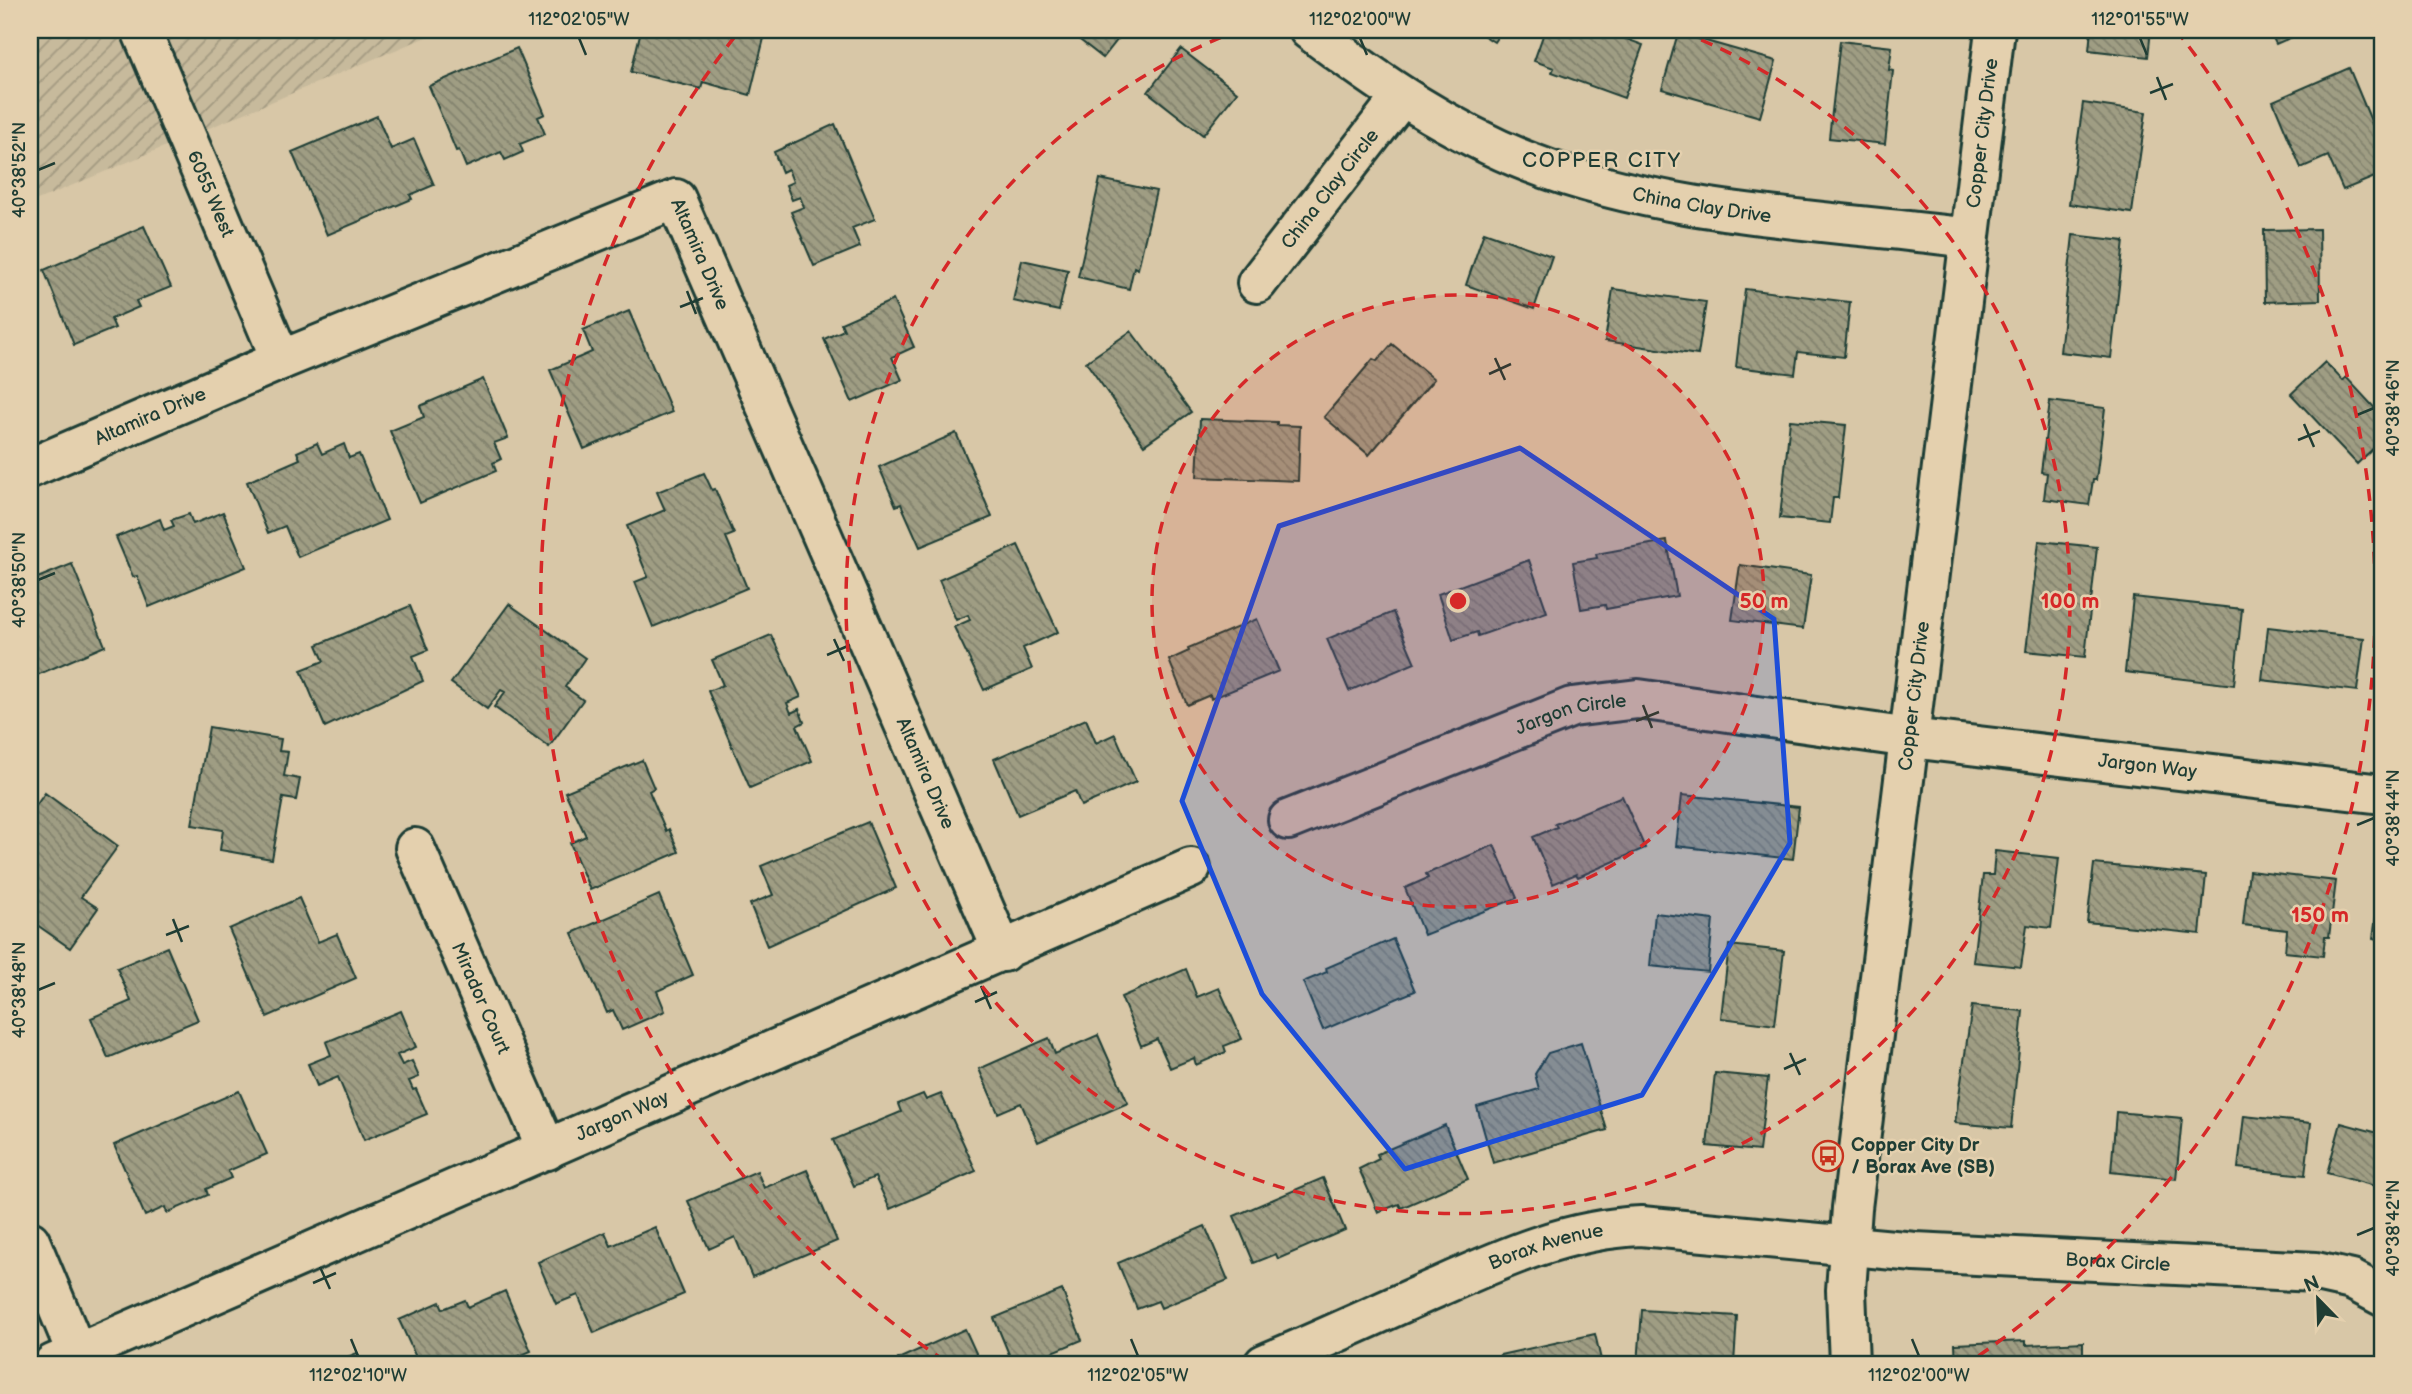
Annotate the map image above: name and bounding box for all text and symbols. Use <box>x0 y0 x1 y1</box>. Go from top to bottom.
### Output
text: 112°02'05"W <box>528 9 630 30</box>
text: 112°02'00"W <box>1309 9 1411 30</box>
text: 112°01'55"W <box>2091 9 2189 30</box>
street label: Copper City Drive <box>1962 57 2003 209</box>
text: 40°38'52"N <box>9 122 30 218</box>
street label: China Clay Circle <box>1276 124 1384 254</box>
street label: 6055 West <box>182 147 239 241</box>
district label: COPPER CITY <box>1522 148 1682 173</box>
street label: China Clay Drive <box>1630 182 1773 228</box>
street label: Altamira Drive <box>666 195 734 313</box>
text: 40°38'46"N <box>2383 359 2404 457</box>
street label: Altamira Drive <box>91 382 210 450</box>
text: 40°38'50"N <box>9 532 30 628</box>
centre of rings <box>1446 589 1470 613</box>
text: 50 m <box>1740 589 1788 614</box>
text: 100 m <box>2041 589 2099 614</box>
street label: Copper City Drive <box>1894 620 1935 772</box>
street label: Jargon Circle <box>1512 689 1628 740</box>
street label: Altamira Drive <box>891 714 960 833</box>
street label: Jargon Way <box>2097 749 2198 783</box>
text: 40°38'44"N <box>2383 769 2404 867</box>
text: 150 m <box>2291 903 2349 928</box>
street label: Mirador Court <box>446 939 515 1058</box>
text: 40°38'48"N <box>9 941 30 1039</box>
street label: Jargon Way <box>572 1085 673 1146</box>
place label: Copper City Dr / Borax Ave (SB) <box>1851 1134 1995 1179</box>
bus stop icon: Copper City Dr / Borax Ave (SB) <box>1811 1139 1845 1173</box>
text: 40°38'42"N <box>2383 1179 2404 1277</box>
street label: Borax Avenue <box>1485 1218 1605 1275</box>
street label: Borax Circle <box>2065 1248 2171 1276</box>
north arrow <box>2282 1264 2352 1334</box>
text: N <box>2301 1271 2323 1298</box>
text: 112°02'10"W <box>309 1365 408 1386</box>
text: 112°02'05"W <box>1087 1365 1189 1386</box>
text: 112°02'00"W <box>1868 1365 1970 1386</box>

